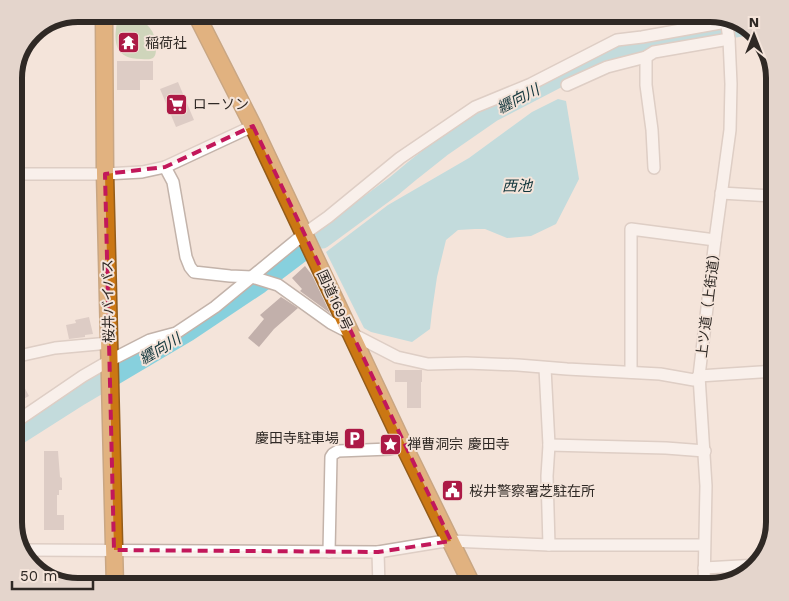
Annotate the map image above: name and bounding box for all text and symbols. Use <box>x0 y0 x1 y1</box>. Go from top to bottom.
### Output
north arrow <box>729 10 779 60</box>
text: N <box>749 14 759 30</box>
temple icon: 稲荷社 <box>117 31 141 55</box>
place label: 稲荷社 <box>145 35 187 51</box>
water label: 纒向川 <box>494 80 544 117</box>
supermarket icon: ローソン <box>165 92 189 116</box>
place label: ローソン <box>193 96 249 112</box>
water label: 西池 <box>502 177 534 195</box>
street label: 上ツ道（上街道） <box>693 245 723 359</box>
street label: 桜井バイパス <box>99 259 117 343</box>
street label: 国道169号 <box>314 267 356 333</box>
water label: 纒向川 <box>136 329 186 368</box>
parking icon: 慶田寺駐車場 <box>343 426 367 450</box>
place label: 慶田寺駐車場 <box>255 430 339 446</box>
place icon: 禅曹洞宗 慶田寺 <box>379 432 403 456</box>
place label: 禅曹洞宗 慶田寺 <box>407 436 510 452</box>
public building icon: 桜井警察署芝駐在所 <box>441 479 465 503</box>
place label: 桜井警察署芝駐在所 <box>469 483 595 499</box>
scale bar <box>12 558 94 590</box>
text: 50 m <box>20 567 57 585</box>

